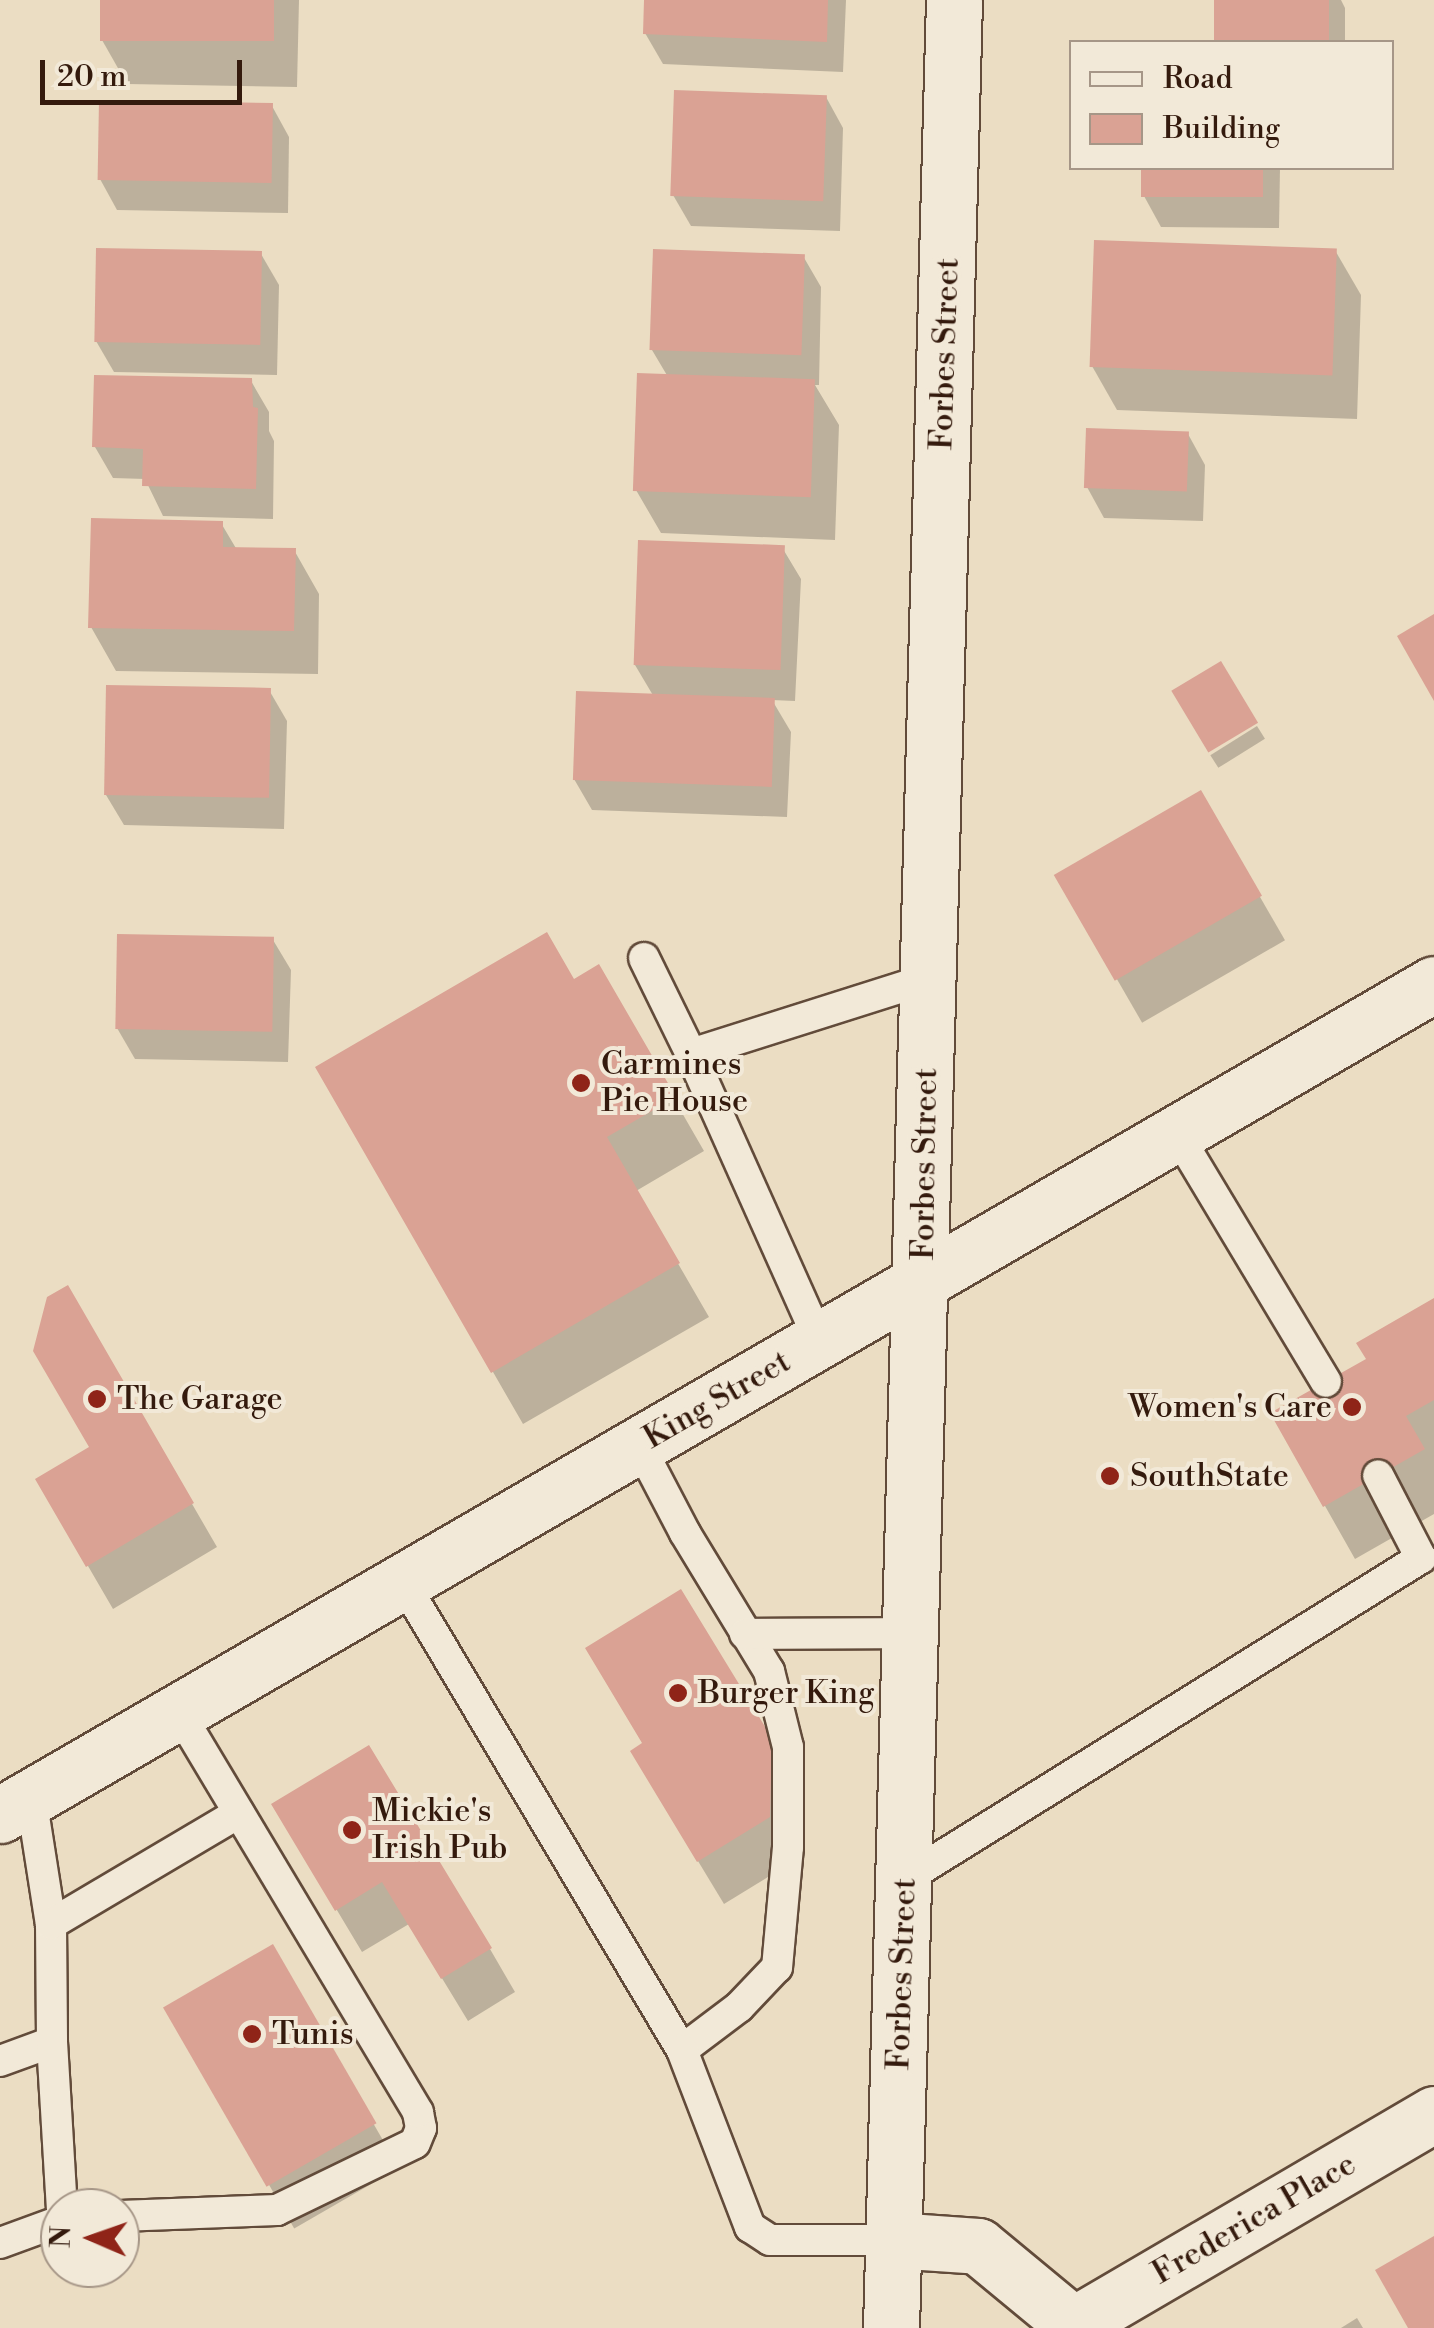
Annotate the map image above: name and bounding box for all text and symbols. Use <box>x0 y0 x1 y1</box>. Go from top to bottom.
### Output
scale bar <box>45 40 248 102</box>
legend <box>1069 40 1394 170</box>
text: 20 m <box>57 58 126 96</box>
text: Road <box>1163 60 1233 98</box>
text: Building <box>1163 110 1280 148</box>
street label: Forbes Street <box>922 257 968 451</box>
place label: Carmines Pie House <box>601 1046 748 1121</box>
street label: Forbes Street <box>904 1068 946 1260</box>
marker: Carmines Pie House <box>570 1072 592 1094</box>
street label: King Street <box>637 1343 797 1457</box>
place label: The Garage <box>117 1380 283 1418</box>
marker: The Garage <box>86 1388 108 1410</box>
place label: Women's Care <box>1128 1388 1332 1426</box>
marker: Women's Care <box>1341 1396 1363 1418</box>
place label: SouthState <box>1130 1457 1289 1495</box>
marker: SouthState <box>1099 1465 1121 1487</box>
place label: Burger King <box>698 1674 875 1712</box>
marker: Burger King <box>667 1682 689 1704</box>
place label: Mickie's Irish Pub <box>372 1793 507 1868</box>
marker: Mickie's Irish Pub <box>341 1819 363 1841</box>
street label: Forbes Street <box>879 1877 925 2071</box>
place label: Tunis <box>272 2015 354 2053</box>
marker: Tunis <box>241 2023 263 2045</box>
street label: Frederica Place <box>1145 2145 1363 2293</box>
north arrow <box>40 2188 140 2288</box>
text: N <box>44 2225 79 2249</box>

